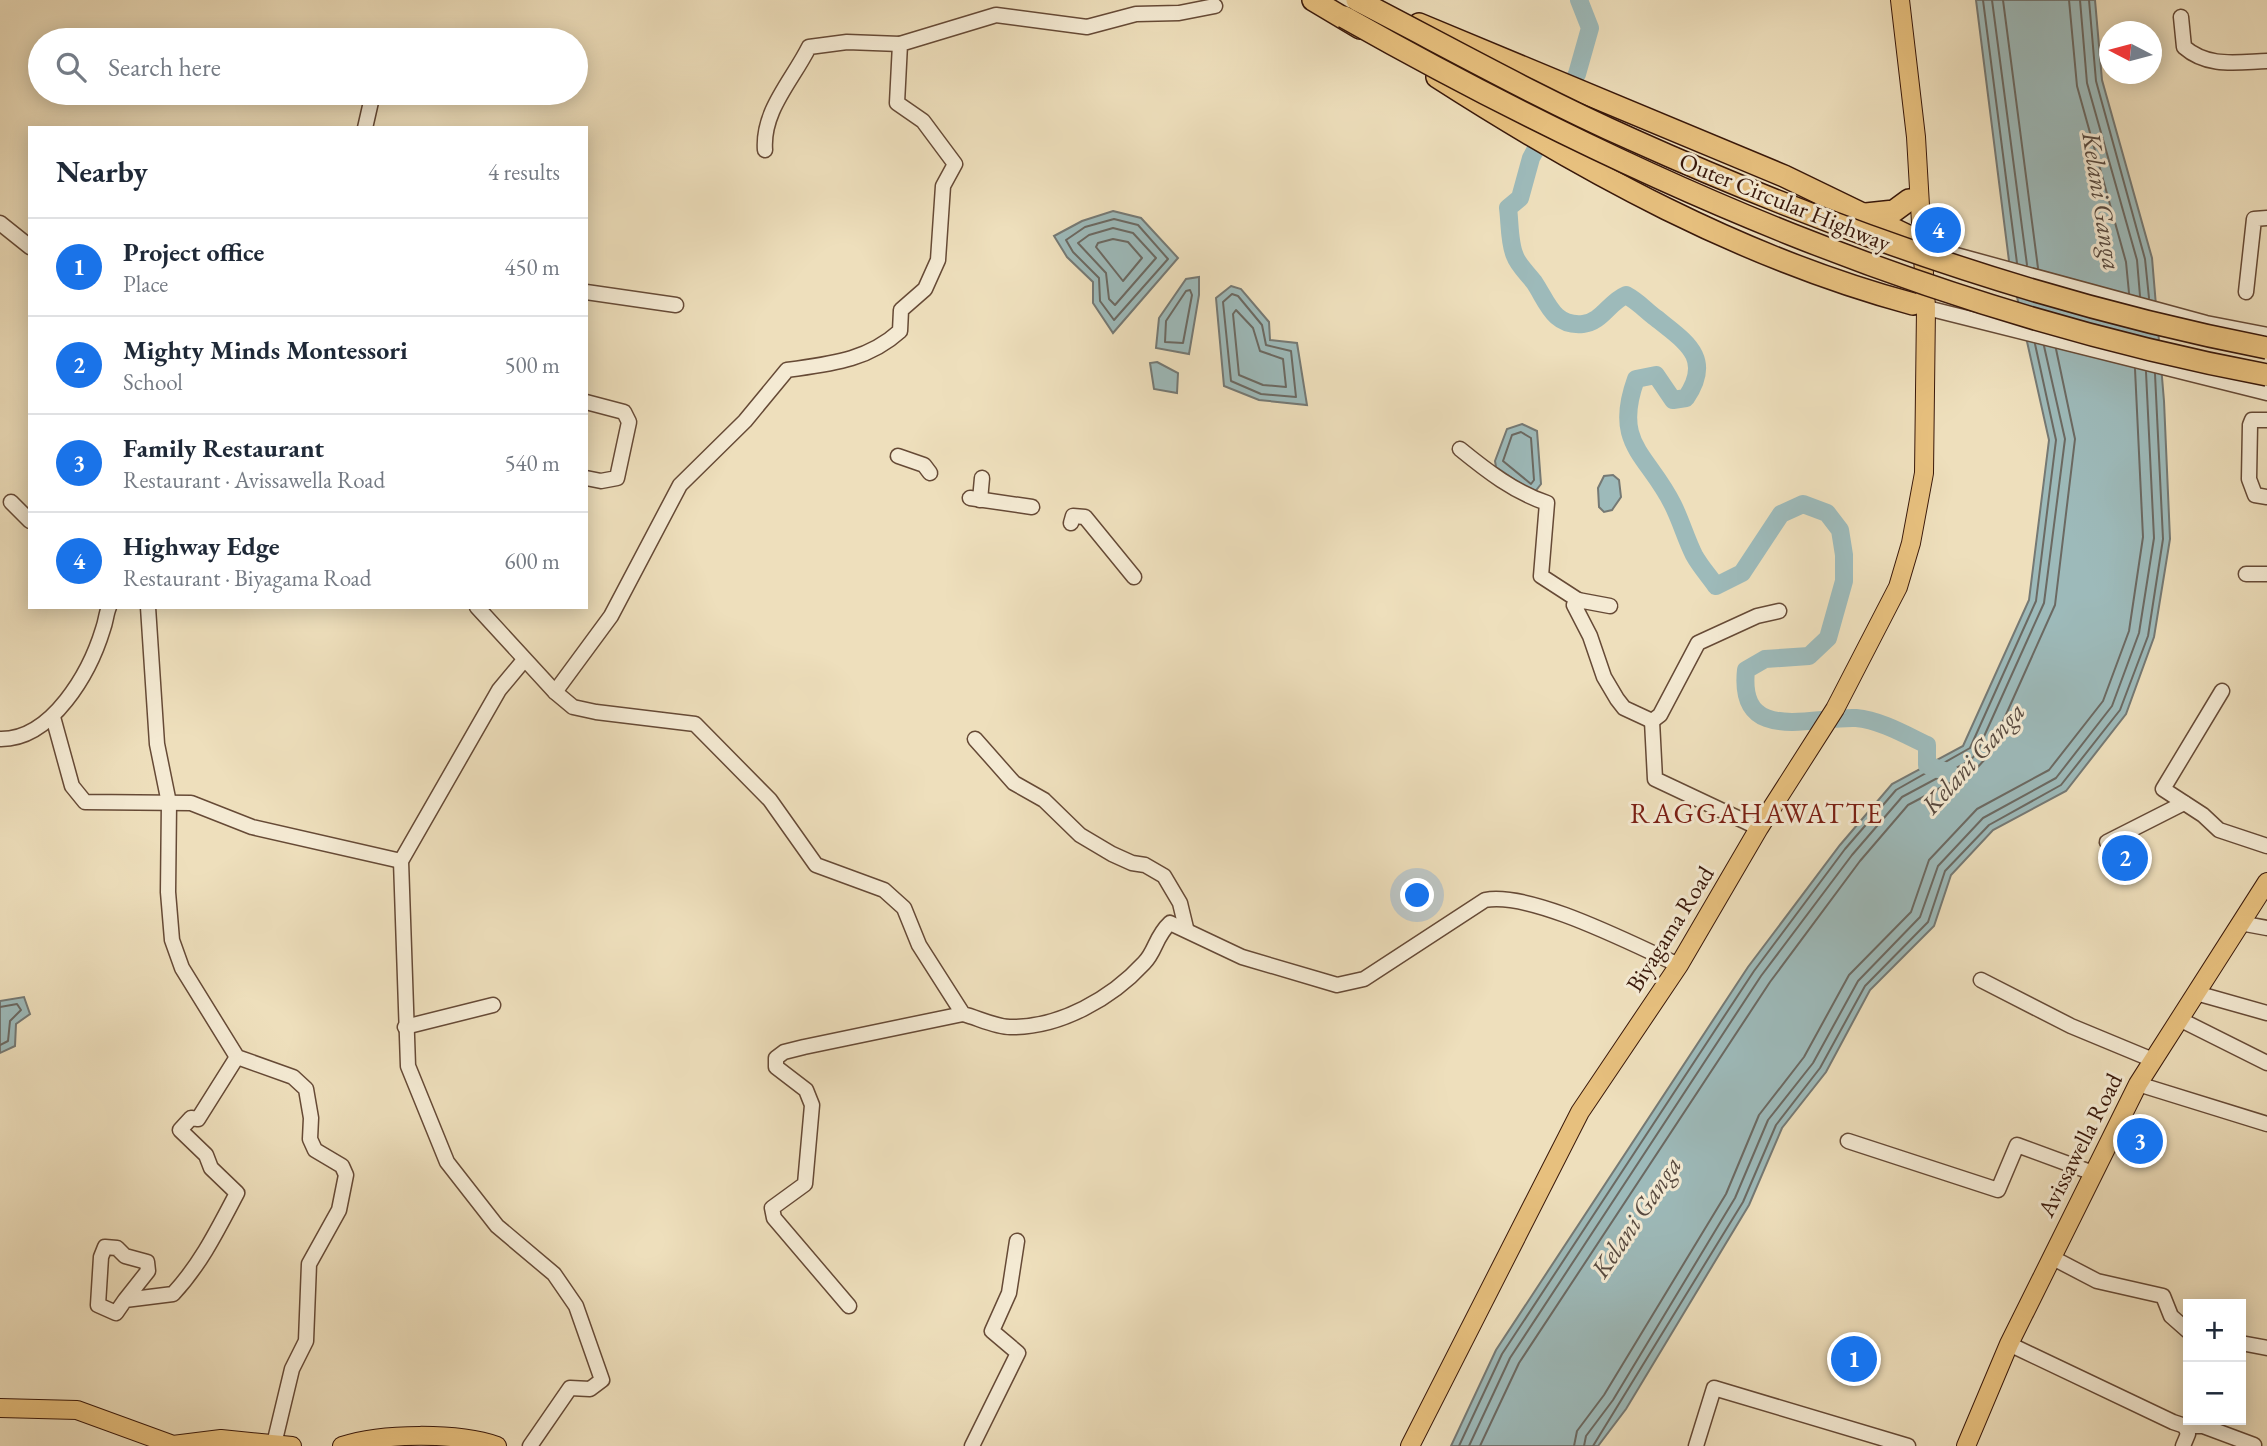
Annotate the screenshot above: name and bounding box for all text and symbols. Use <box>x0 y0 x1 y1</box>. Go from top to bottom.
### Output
north arrow <box>2099 21 2162 84</box>
search box <box>28 28 588 105</box>
icon: search <box>52 48 90 86</box>
text: Search here <box>108 50 221 84</box>
water label: Kelani Ganga <box>2074 128 2130 273</box>
street label: Outer Circular Highway <box>1675 145 1896 258</box>
text: Nearby <box>56 152 148 191</box>
text: 4 results <box>488 157 560 187</box>
pin: 4 <box>1915 204 1961 256</box>
text: Project office <box>123 235 264 269</box>
text: 1 <box>73 252 85 282</box>
text: 450 m <box>504 252 560 282</box>
text: Place <box>123 269 168 299</box>
text: Mighty Minds Montessori <box>123 333 408 367</box>
text: 2 <box>73 350 85 380</box>
text: 500 m <box>504 350 560 380</box>
text: School <box>123 367 183 397</box>
text: Family Restaurant <box>123 431 324 465</box>
text: 3 <box>73 448 85 478</box>
text: 540 m <box>504 448 560 478</box>
text: Restaurant · Avissawella Road <box>123 465 385 495</box>
text: Highway Edge <box>123 529 280 563</box>
text: 4 <box>73 546 85 576</box>
text: 600 m <box>504 546 560 576</box>
text: Restaurant · Biyagama Road <box>123 563 371 593</box>
water label: Kelani Ganga <box>1913 695 2032 822</box>
district label: RAGGAHAWATTE <box>1630 795 1884 831</box>
pin: 2 <box>2102 832 2148 884</box>
street label: Biyagama Road <box>1619 859 1721 998</box>
your location <box>1400 878 1434 912</box>
street label: Avissawella Road <box>2030 1067 2129 1223</box>
pin: 3 <box>2117 1115 2163 1167</box>
water label: Kelani Ganga <box>1582 1150 1689 1285</box>
map controls <box>2183 1299 2246 1425</box>
button: + <box>2183 1299 2246 1362</box>
pin: 1 <box>1831 1333 1877 1385</box>
button: − <box>2183 1362 2246 1425</box>

